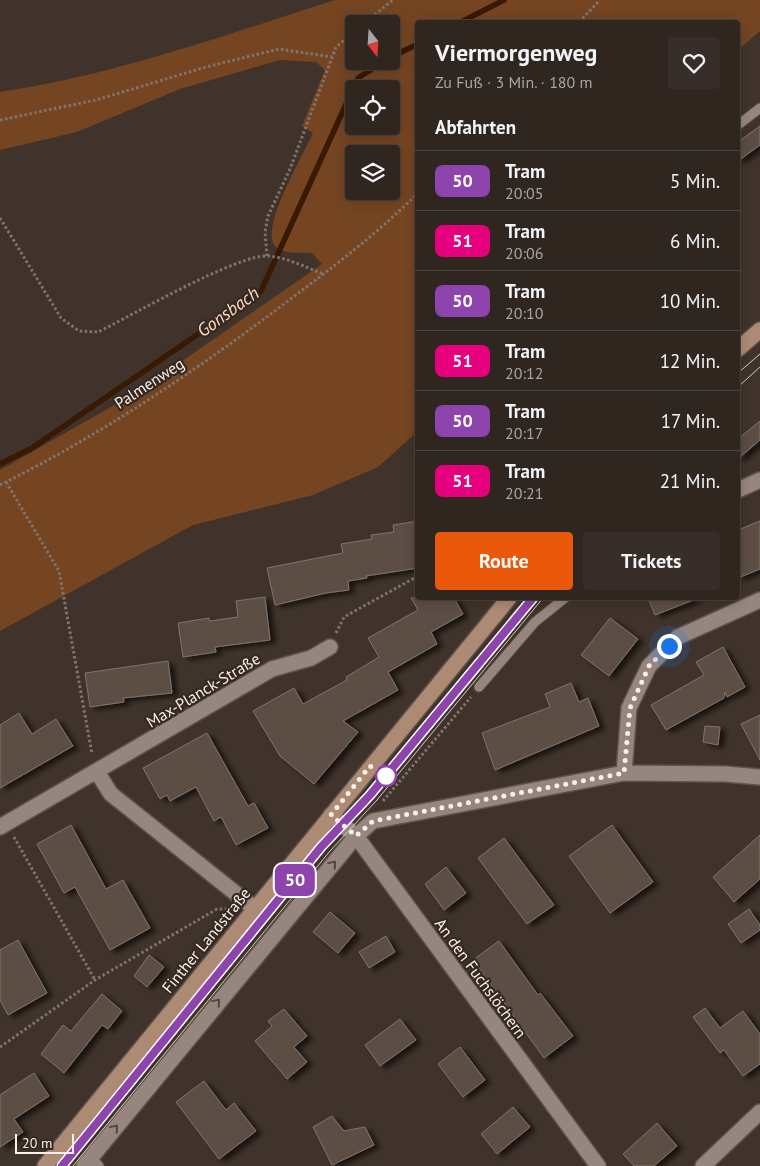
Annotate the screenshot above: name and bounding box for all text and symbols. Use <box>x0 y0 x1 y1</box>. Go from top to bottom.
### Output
north arrow <box>345 15 400 70</box>
map controls <box>345 15 400 200</box>
text: Viermorgenweg <box>435 37 597 68</box>
button: heart <box>668 37 720 89</box>
text: Zu Fuß · 3 Min. · 180 m <box>435 72 593 92</box>
button: locate <box>345 80 400 135</box>
text: Abfahrten <box>435 115 516 139</box>
button: layers <box>345 145 400 200</box>
text: Tram <box>505 159 545 183</box>
text: 50 <box>452 169 473 192</box>
text: 5 Min. <box>670 169 720 193</box>
text: 20:05 <box>505 183 543 203</box>
text: Tram <box>505 219 545 243</box>
text: 51 <box>452 229 473 252</box>
text: 6 Min. <box>670 229 720 253</box>
text: 20:06 <box>505 243 543 263</box>
text: Tram <box>505 279 545 303</box>
water label: Gonsbach <box>192 281 263 342</box>
text: 50 <box>452 289 473 312</box>
text: 10 Min. <box>660 289 720 313</box>
text: 20:10 <box>505 303 543 323</box>
text: Tram <box>505 339 545 363</box>
text: 51 <box>452 349 473 372</box>
text: 12 Min. <box>660 349 720 373</box>
street label: Palmenweg <box>110 353 188 413</box>
text: 20:12 <box>505 363 543 383</box>
text: Tram <box>505 399 545 423</box>
text: 50 <box>452 409 473 432</box>
text: 17 Min. <box>661 409 720 433</box>
text: 20:17 <box>505 423 543 443</box>
text: Tram <box>505 459 545 483</box>
text: 51 <box>452 469 473 492</box>
text: 21 Min. <box>660 469 720 493</box>
text: 20:21 <box>505 483 543 503</box>
button: Route <box>435 532 573 590</box>
button: Tickets <box>583 532 720 590</box>
your location <box>657 634 682 659</box>
street label: Max-Planck-Straße <box>143 648 263 732</box>
unlabelled marker <box>375 765 397 787</box>
one-way arrow <box>327 860 336 869</box>
line badge: 50 <box>272 864 318 896</box>
text: 50 <box>285 868 305 891</box>
street label: Finther Landstraße <box>157 883 255 997</box>
street label: An den Fuchslöchern <box>431 914 531 1042</box>
one-way arrow <box>212 999 220 1008</box>
one-way arrow <box>110 1125 119 1134</box>
scale bar <box>15 1131 74 1154</box>
text: 20 m <box>22 1134 52 1152</box>

